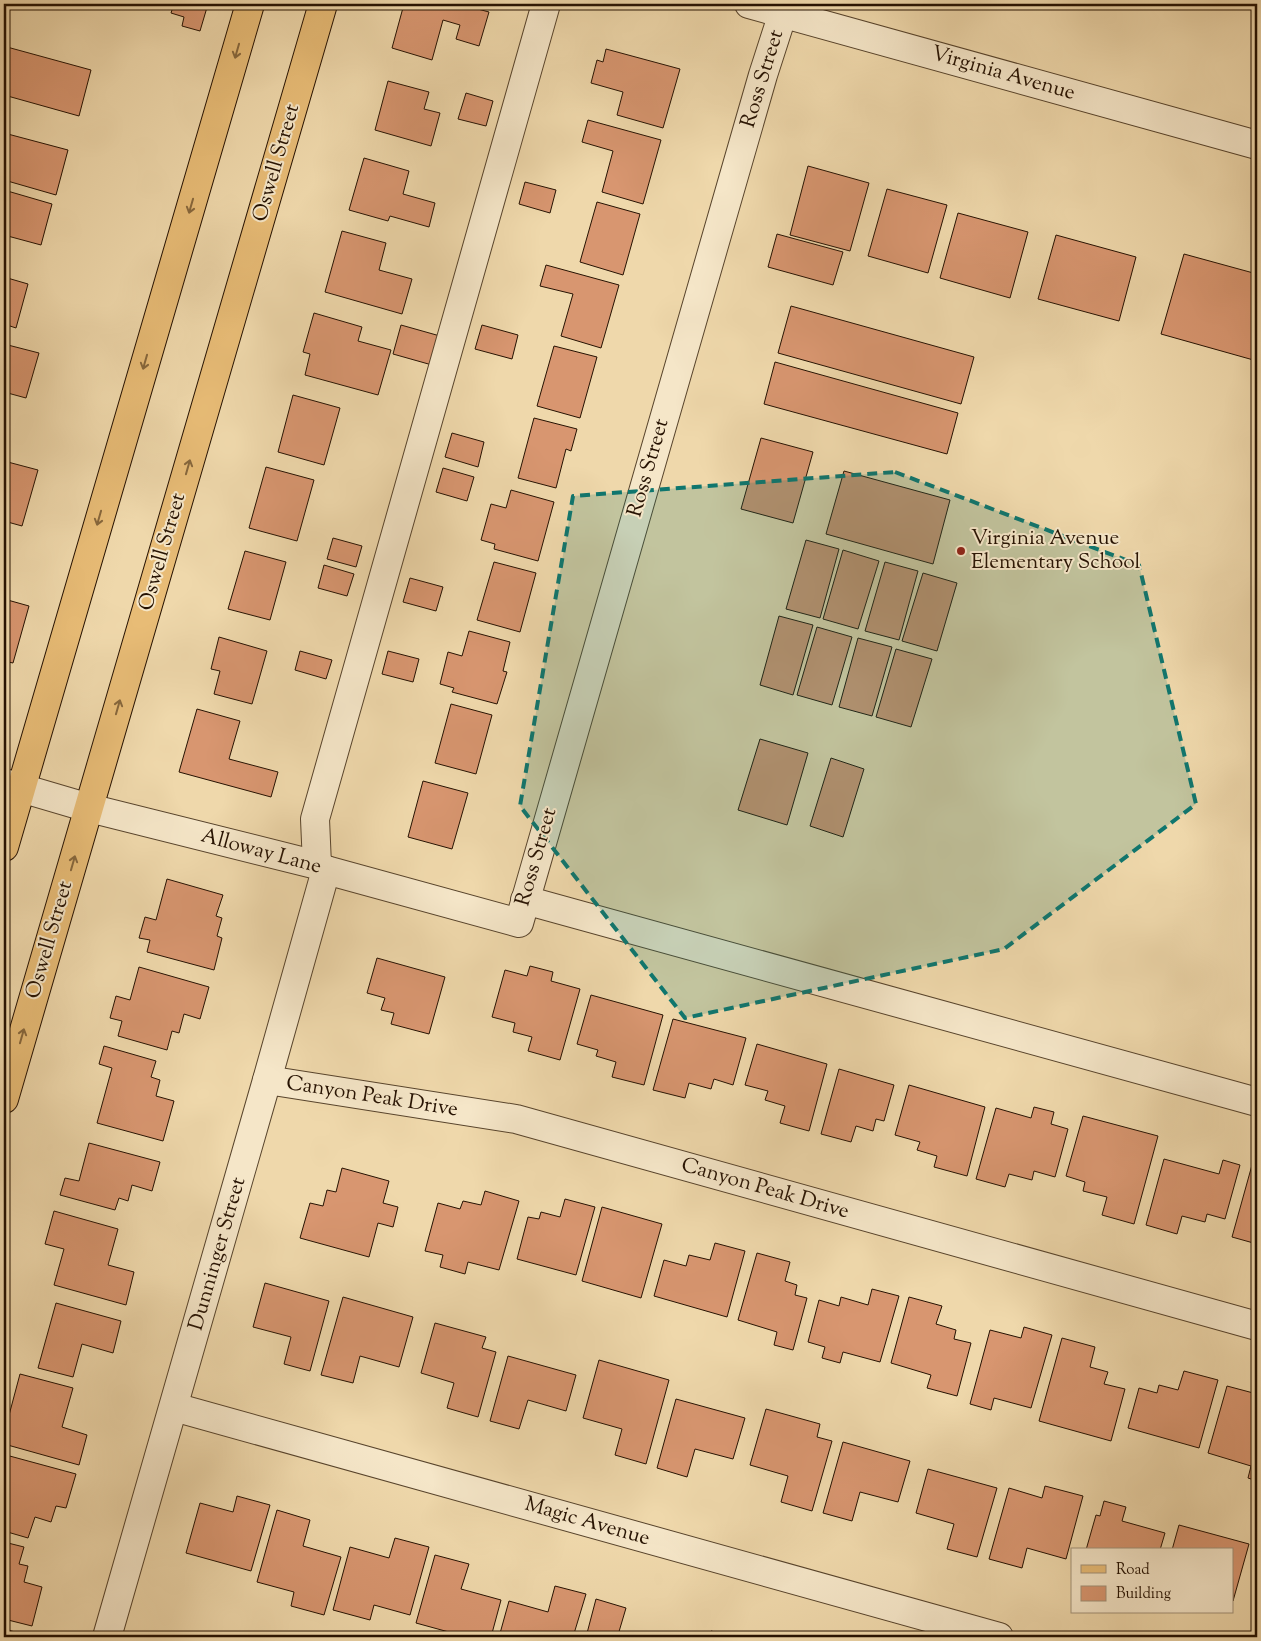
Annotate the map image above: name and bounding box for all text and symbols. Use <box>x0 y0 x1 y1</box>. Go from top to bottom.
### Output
street label: Ross Street <box>734 26 792 132</box>
street label: Virginia Avenue <box>928 39 1078 109</box>
one-way arrow <box>231 42 241 58</box>
street label: Oswell Street <box>246 101 308 225</box>
one-way arrow <box>185 198 195 214</box>
one-way arrow <box>140 354 150 370</box>
street label: Ross Street <box>621 415 677 521</box>
one-way arrow <box>184 459 193 475</box>
street label: Oswell Street <box>132 490 194 614</box>
one-way arrow <box>94 510 104 526</box>
place label: Virginia Avenue Elementary School <box>971 524 1141 578</box>
marker: Virginia Avenue Elementary School <box>955 545 967 557</box>
one-way arrow <box>114 699 123 715</box>
street label: Ross Street <box>509 804 565 910</box>
street label: Alloway Lane <box>197 821 325 883</box>
one-way arrow <box>68 855 78 871</box>
street label: Oswell Street <box>19 878 81 1002</box>
one-way arrow <box>18 1028 28 1044</box>
street label: Canyon Peak Drive <box>284 1069 460 1125</box>
street label: Canyon Peak Drive <box>678 1151 852 1227</box>
street label: Dunninger Street <box>182 1174 254 1334</box>
street label: Magic Avenue <box>521 1490 653 1554</box>
legend <box>1071 1548 1234 1614</box>
text: Road <box>1116 1560 1150 1581</box>
text: Building <box>1116 1584 1171 1605</box>

